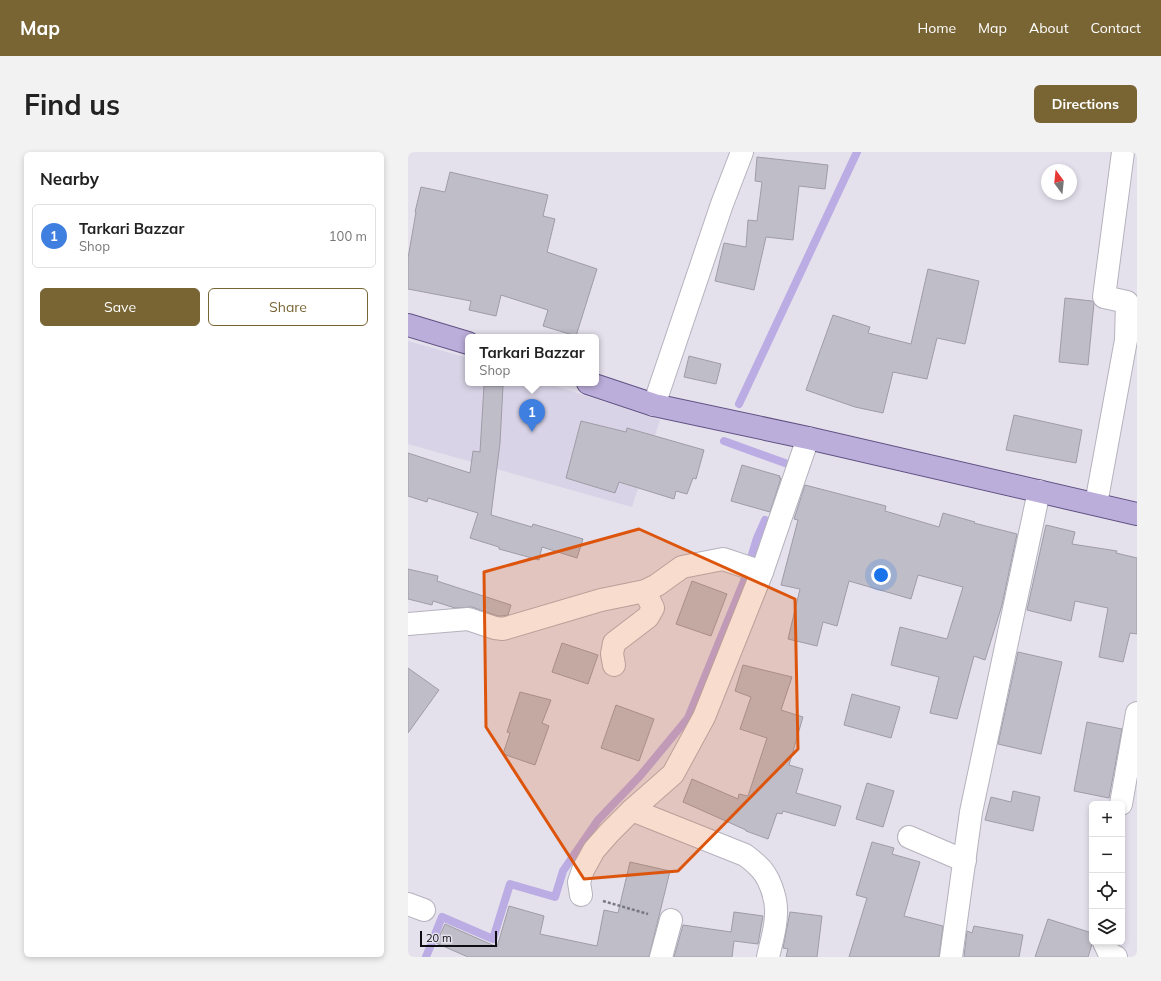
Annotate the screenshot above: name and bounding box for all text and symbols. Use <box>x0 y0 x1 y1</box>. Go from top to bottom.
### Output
text: Map <box>20 16 60 40</box>
text: Home <box>917 19 956 37</box>
text: Map <box>978 19 1007 37</box>
text: About <box>1029 19 1069 37</box>
text: Contact <box>1091 19 1141 37</box>
button: Directions <box>1034 85 1137 123</box>
text: Find us <box>24 87 120 122</box>
north arrow <box>1041 164 1077 200</box>
text: Nearby <box>40 168 99 189</box>
text: Tarkari Bazzar <box>79 219 184 238</box>
text: 1 <box>50 228 58 244</box>
text: 100 m <box>329 228 367 244</box>
text: Shop <box>79 238 110 254</box>
button: Save <box>40 288 200 326</box>
button: Share <box>208 288 368 326</box>
popup <box>465 334 599 386</box>
text: Tarkari Bazzar <box>479 343 585 362</box>
text: Shop <box>479 362 510 378</box>
pin: 1 <box>519 399 545 432</box>
your location <box>871 565 891 585</box>
map controls <box>1089 801 1125 945</box>
button: + <box>1089 801 1125 837</box>
button: − <box>1089 837 1125 873</box>
button: locate <box>1089 873 1125 909</box>
button: layers <box>1089 909 1125 945</box>
scale bar <box>420 929 497 948</box>
text: 20 m <box>426 931 452 945</box>

